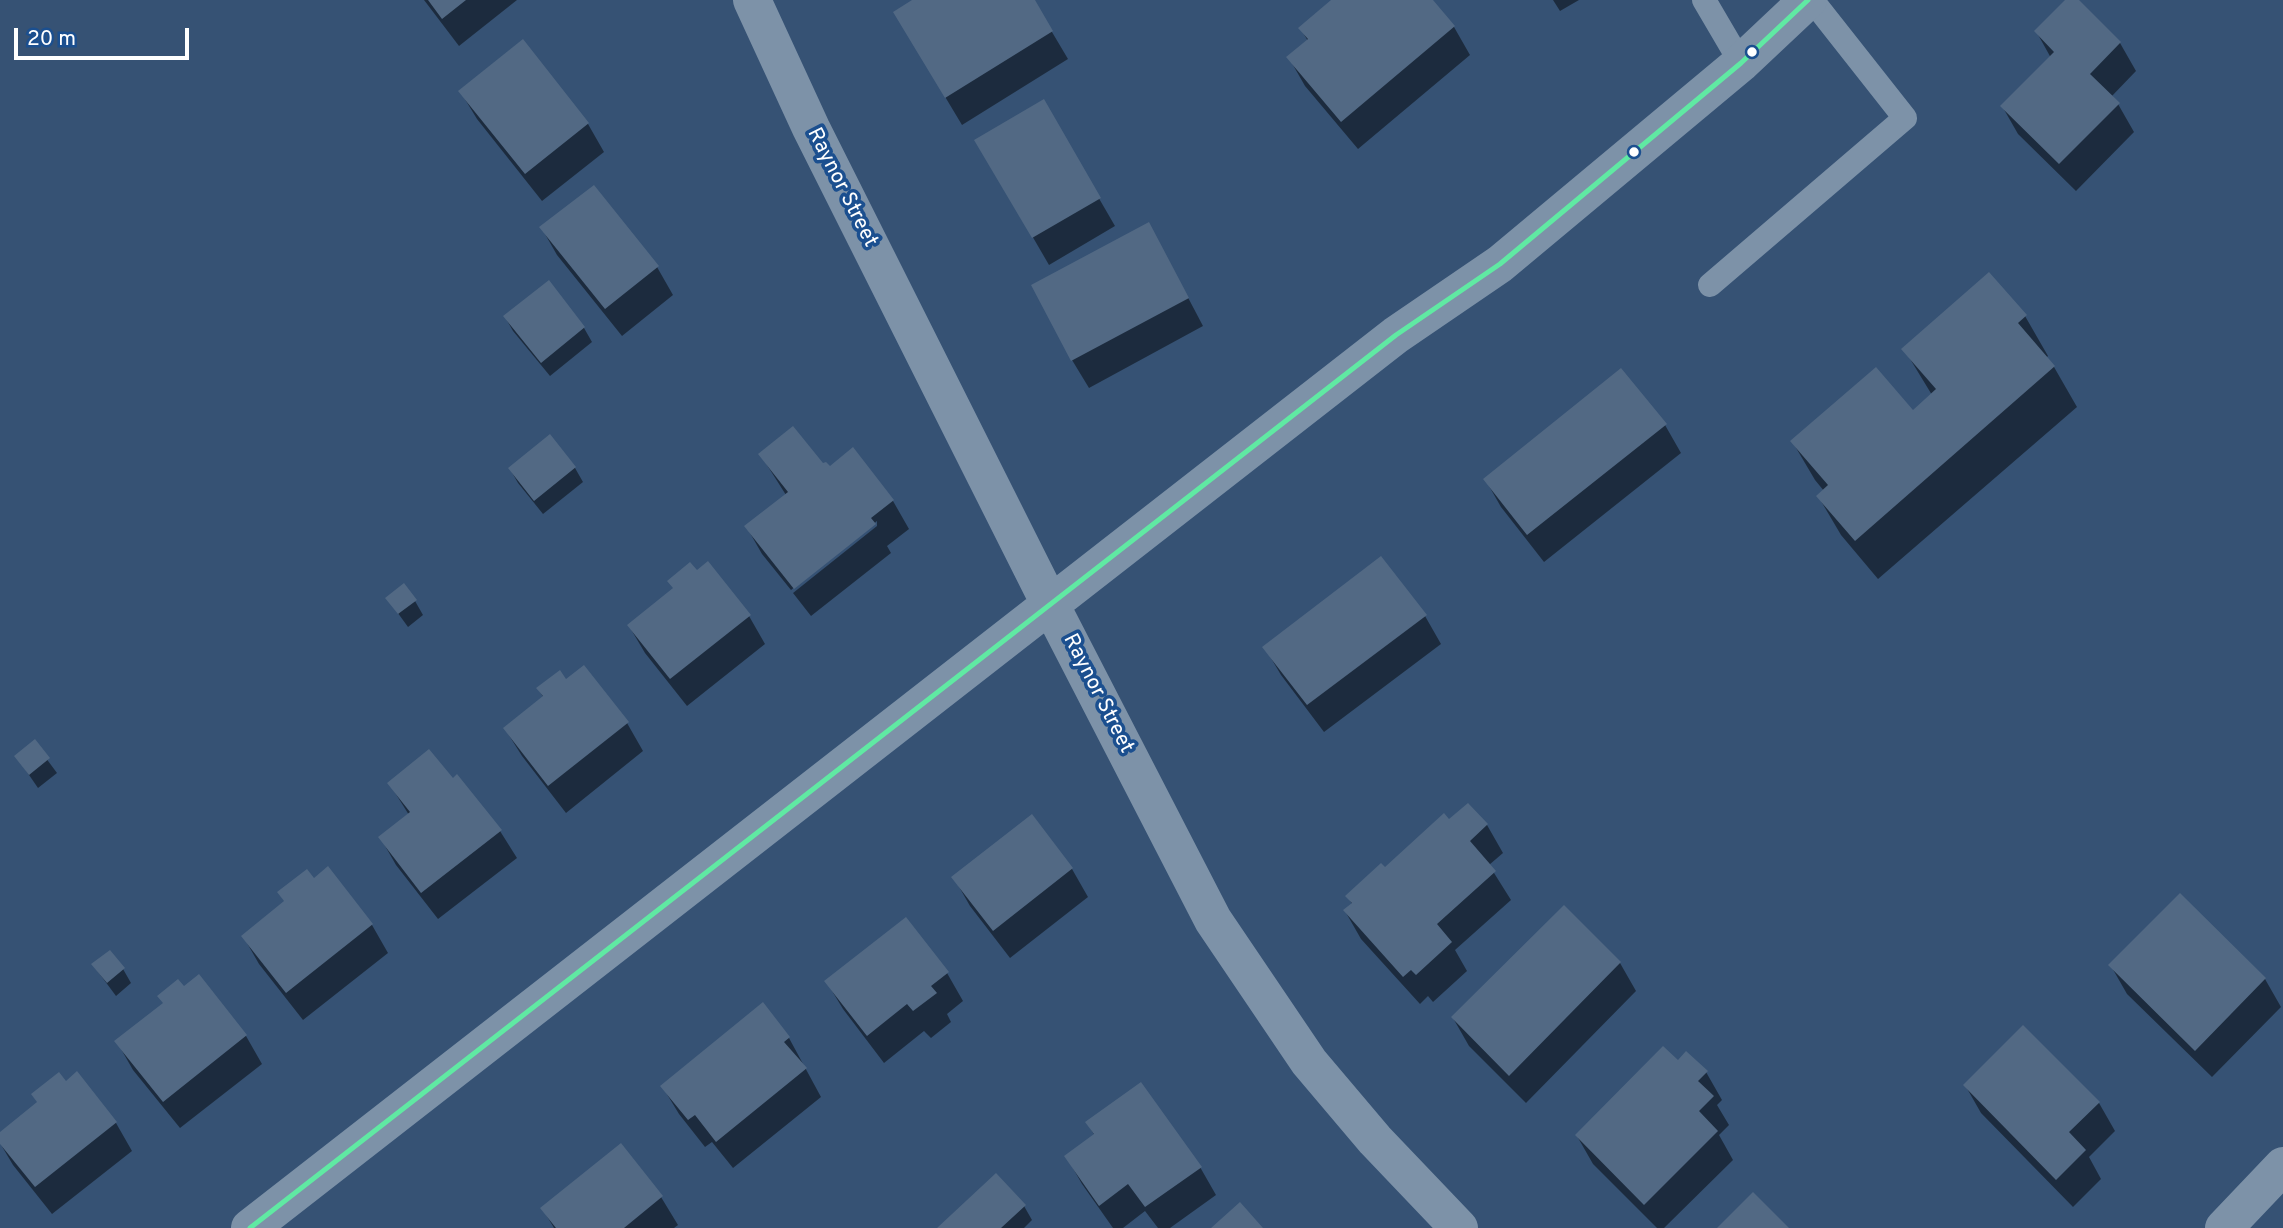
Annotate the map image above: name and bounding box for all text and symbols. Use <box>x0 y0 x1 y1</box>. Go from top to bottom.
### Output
scale bar <box>18 14 192 58</box>
text: 20 m <box>27 26 76 53</box>
unlabelled marker <box>1745 45 1759 59</box>
street label: Raynor Street <box>800 124 882 252</box>
unlabelled marker <box>1627 145 1641 159</box>
street label: Raynor Street <box>1056 630 1138 758</box>

